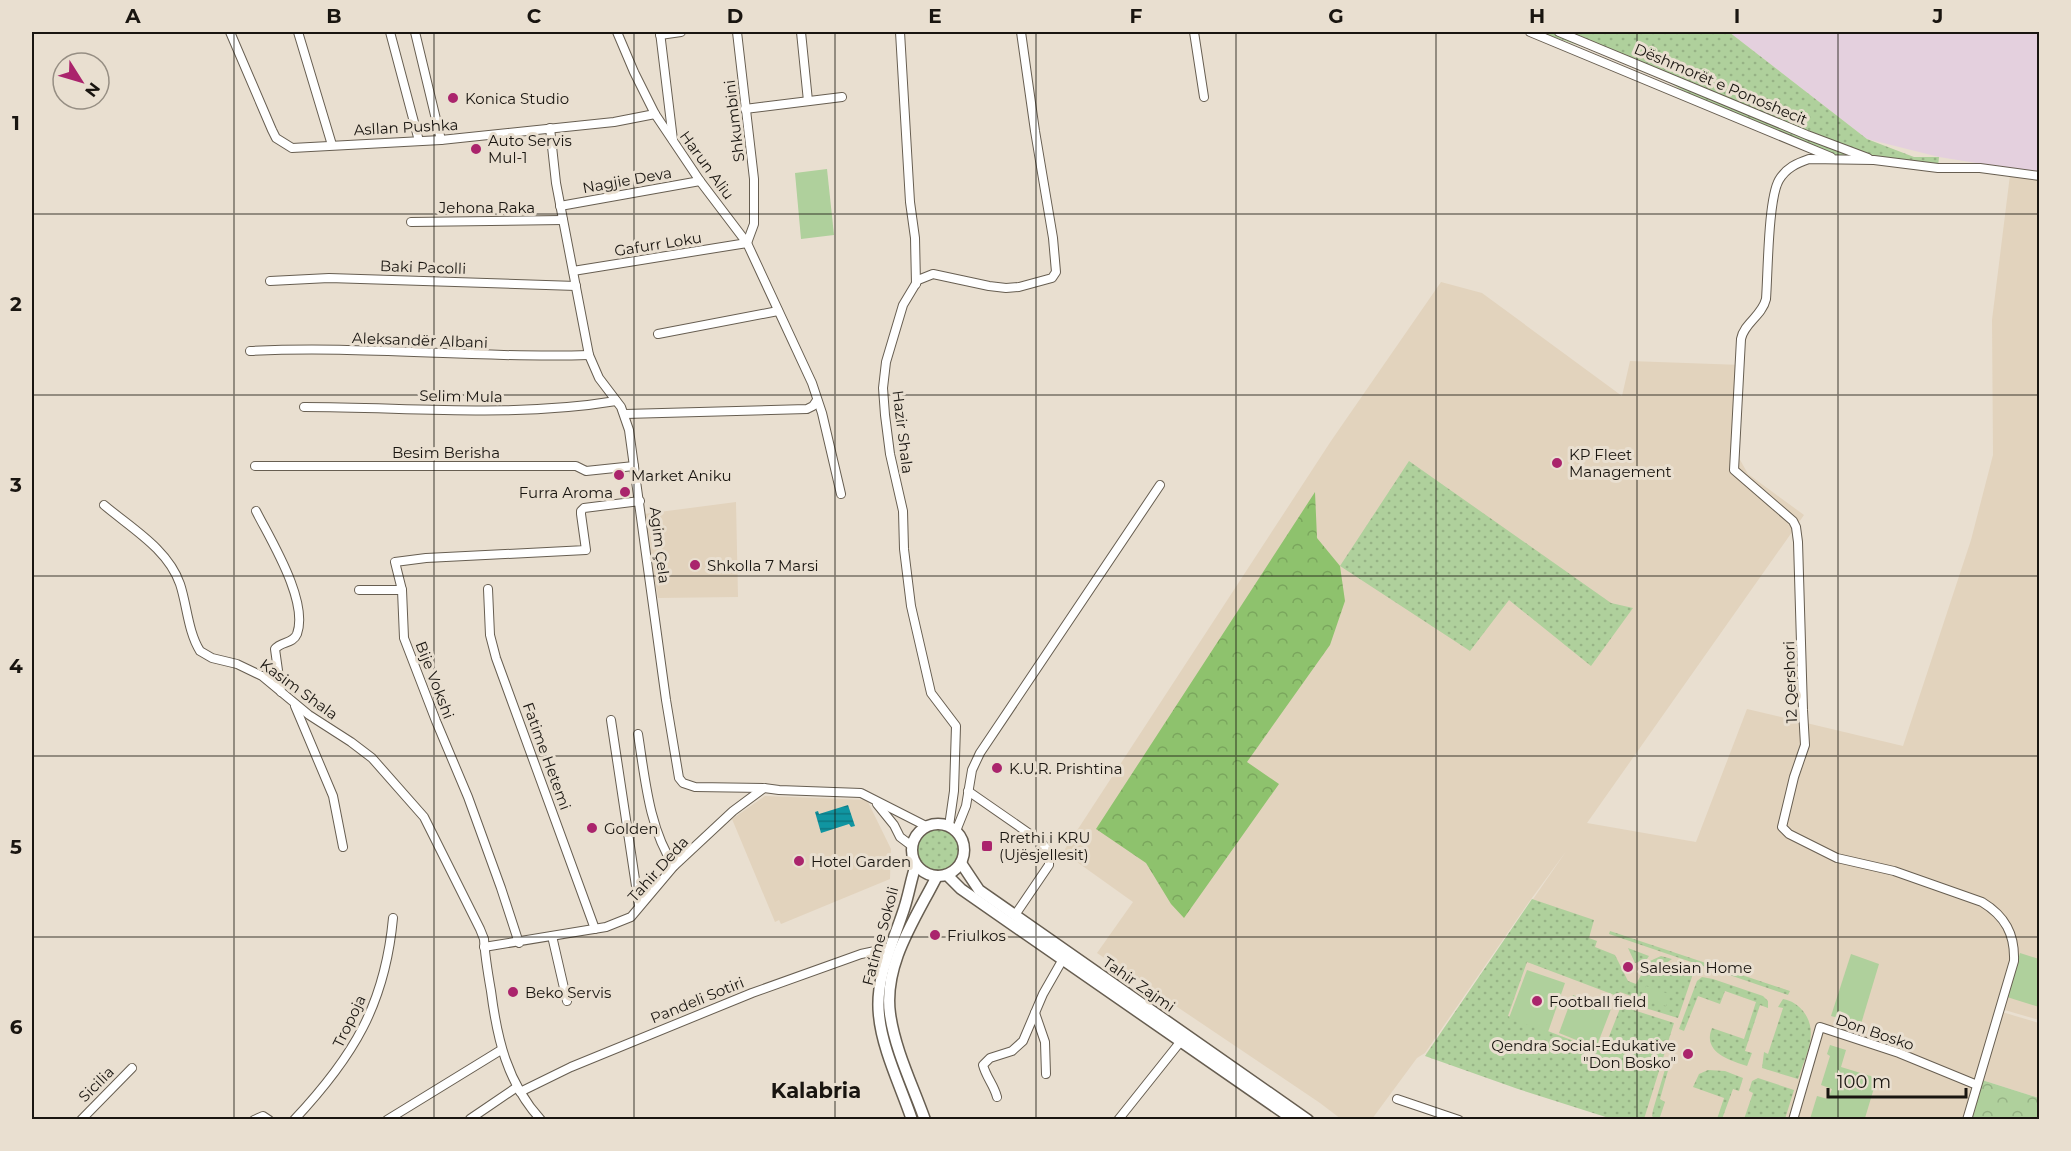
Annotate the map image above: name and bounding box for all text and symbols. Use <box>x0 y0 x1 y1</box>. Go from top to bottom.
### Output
text: A <box>124 4 141 28</box>
text: B <box>326 4 342 28</box>
text: C <box>527 4 542 28</box>
text: D <box>727 4 743 28</box>
text: E <box>928 4 942 28</box>
text: F <box>1130 4 1143 28</box>
text: G <box>1328 4 1344 28</box>
text: H <box>1529 4 1545 28</box>
text: I <box>1734 4 1740 28</box>
text: J <box>1932 4 1943 28</box>
street label: Dëshmorët e Ponoshecit <box>1631 39 1811 129</box>
north arrow <box>51 51 111 111</box>
text: N <box>81 79 104 101</box>
street label: Shkumbini <box>720 79 748 163</box>
place label: Konica Studio <box>465 89 569 108</box>
marker: Konica Studio <box>446 91 460 105</box>
text: 1 <box>12 111 20 135</box>
street label: Asllan Pushka <box>353 115 459 139</box>
street label: Harun Aliu <box>676 127 738 203</box>
place label: Auto Servis Mul-1 <box>488 131 572 167</box>
marker: Auto Servis Mul-1 <box>469 142 483 156</box>
street label: Nagjie Deva <box>581 163 673 197</box>
street label: Jehona Raka <box>438 198 535 217</box>
street label: Gafurr Loku <box>613 228 703 260</box>
street label: Baki Pacolli <box>380 256 466 278</box>
text: 2 <box>10 292 22 316</box>
street label: Aleksandër Albani <box>352 328 488 352</box>
street label: Selim Mula <box>419 386 503 406</box>
street label: Hazir Shala <box>888 389 918 475</box>
street label: Besim Berisha <box>392 443 500 462</box>
place label: KP Fleet Management <box>1569 445 1672 481</box>
marker: KP Fleet Management <box>1550 456 1564 470</box>
place label: Market Aniku <box>631 466 732 485</box>
marker: Market Aniku <box>612 468 626 482</box>
text: 3 <box>9 473 22 497</box>
place label: Furra Aroma <box>519 483 613 502</box>
marker: Furra Aroma <box>618 485 632 499</box>
street label: Agim Çela <box>646 506 674 584</box>
place label: Shkolla 7 Marsi <box>707 556 819 575</box>
marker: Shkolla 7 Marsi <box>688 558 702 572</box>
street label: Bije Vokshi <box>411 638 459 722</box>
street label: 12 Qershori <box>1779 641 1801 723</box>
text: 4 <box>9 654 23 678</box>
street label: Kasim Shala <box>256 654 342 724</box>
street label: Fatime Hetemi <box>519 700 575 812</box>
place label: K.U.R. Prishtina <box>1009 759 1123 778</box>
marker: K.U.R. Prishtina <box>990 761 1004 775</box>
place label: Golden <box>604 819 658 838</box>
marker: Golden <box>585 821 599 835</box>
place label: Rrethi i KRU (Ujësjellesit) <box>999 828 1090 864</box>
street label: Tahir Deda <box>624 832 692 906</box>
text: 5 <box>10 835 22 859</box>
marker: Rrethi i KRU (Ujësjellesit) <box>980 839 994 853</box>
place label: Hotel Garden <box>811 852 911 871</box>
marker: Hotel Garden <box>792 854 806 868</box>
street label: Fatime Sokoli <box>858 884 902 988</box>
place label: Friulkos <box>947 926 1006 945</box>
marker: Friulkos <box>928 928 942 942</box>
street label: Tahir Zajmi <box>1099 952 1179 1016</box>
place label: Salesian Home <box>1640 958 1752 977</box>
marker: Salesian Home <box>1621 960 1635 974</box>
street label: Pandeli Sotiri <box>647 973 747 1027</box>
place label: Beko Servis <box>525 983 611 1002</box>
marker: Beko Servis <box>506 985 520 999</box>
street label: Tropoja <box>328 992 370 1050</box>
place label: Football field <box>1549 992 1647 1011</box>
marker: Football field <box>1530 994 1544 1008</box>
street label: Don Bosko <box>1833 1010 1917 1054</box>
text: 6 <box>10 1015 23 1039</box>
place label: Qendra Social-Edukative "Don Bosko" <box>1491 1036 1676 1072</box>
marker: Qendra Social-Edukative "Don Bosko" <box>1681 1047 1695 1061</box>
scale bar <box>1828 1061 1966 1099</box>
street label: Sicilia <box>74 1062 118 1106</box>
text: 100 m <box>1837 1071 1891 1093</box>
district label: Kalabria <box>771 1078 861 1103</box>

